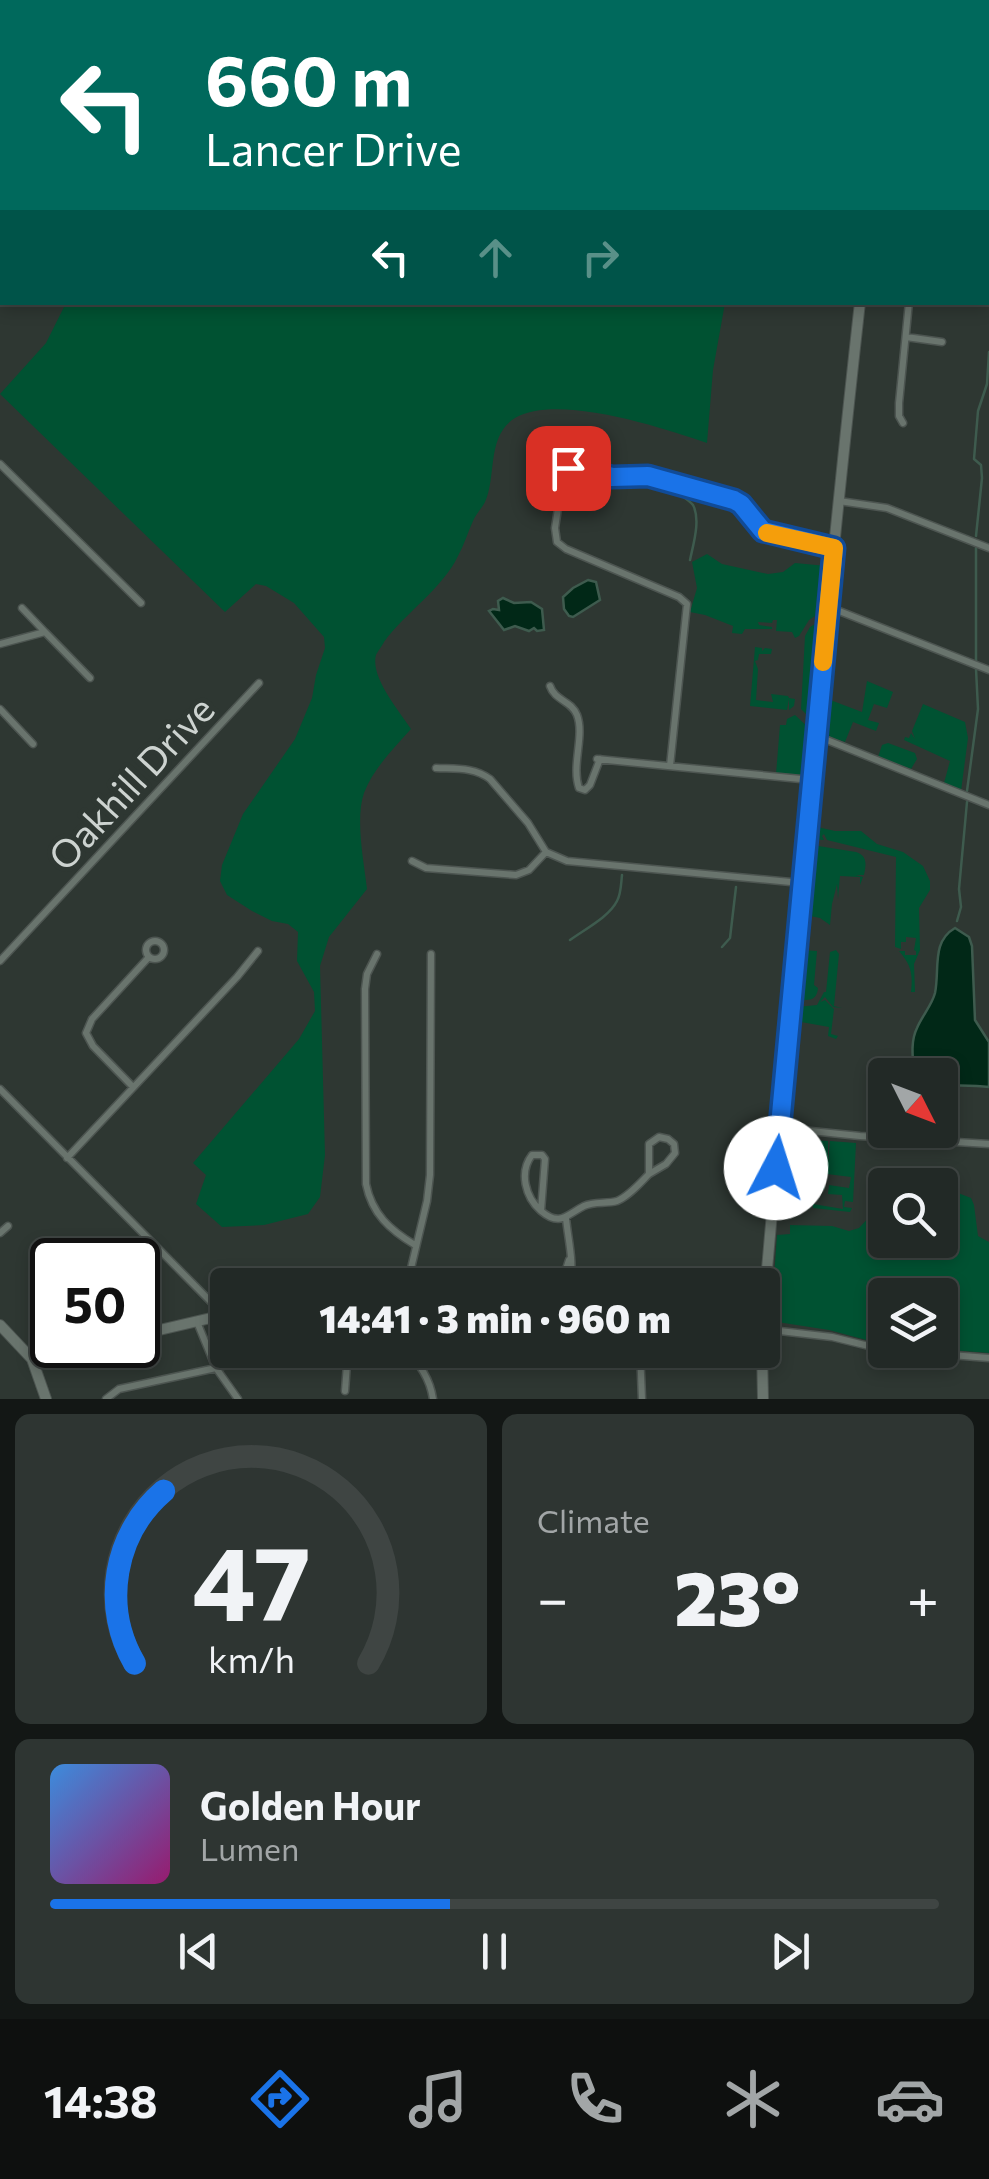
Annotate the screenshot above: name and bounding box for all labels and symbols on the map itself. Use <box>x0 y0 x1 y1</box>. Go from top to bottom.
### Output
pin <box>526 426 611 511</box>
street label: Oakhill Drive <box>37 685 223 879</box>
north arrow <box>868 1058 958 1148</box>
position arrow <box>724 1116 828 1220</box>
speed limit sign: 50 <box>30 1238 160 1368</box>

